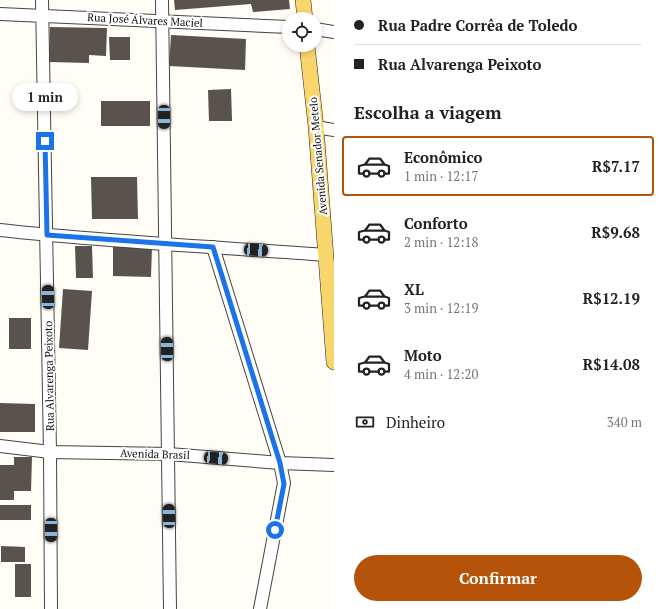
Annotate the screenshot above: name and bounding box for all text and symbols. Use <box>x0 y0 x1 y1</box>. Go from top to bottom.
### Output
street label: Rua José Álvares Maciel <box>87 10 203 30</box>
map controls <box>282 12 322 52</box>
button: locate <box>282 12 322 52</box>
text: Rua Padre Corrêa de Toledo <box>378 15 578 35</box>
text: Rua Alvarenga Peixoto <box>378 54 542 74</box>
callout: 1 min <box>12 83 78 111</box>
text: 1 min <box>27 88 63 106</box>
street label: Avenida Senador Metelo <box>306 96 330 216</box>
text: Escolha a viagem <box>354 100 502 124</box>
car <box>158 105 170 129</box>
route end <box>36 132 54 150</box>
text: Econômico <box>404 147 482 167</box>
icon: car <box>356 148 392 184</box>
text: R$7.17 <box>592 156 640 176</box>
text: 1 min · 12:17 <box>404 167 478 185</box>
text: Conforto <box>404 213 468 233</box>
icon: car <box>356 214 392 250</box>
text: R$9.68 <box>591 222 640 242</box>
text: 2 min · 12:18 <box>404 233 478 251</box>
car <box>244 243 268 257</box>
text: XL <box>404 279 424 299</box>
icon: car <box>356 280 392 316</box>
car <box>42 285 54 309</box>
text: R$12.19 <box>583 288 640 308</box>
text: 3 min · 12:19 <box>404 299 478 317</box>
street label: Rua Alvarenga Peixoto <box>41 321 57 431</box>
car <box>161 337 173 361</box>
text: Moto <box>404 345 442 365</box>
icon: car <box>356 346 392 382</box>
text: R$14.08 <box>583 354 640 374</box>
text: 4 min · 12:20 <box>404 365 478 383</box>
icon: cash <box>354 411 376 433</box>
text: Dinheiro <box>386 412 445 432</box>
text: 340 m <box>607 413 642 431</box>
street label: Avenida Brasil <box>120 446 190 462</box>
car <box>204 451 228 465</box>
car <box>163 504 175 528</box>
car <box>45 518 57 542</box>
route start <box>266 521 284 539</box>
button: Confirmar <box>354 555 642 601</box>

